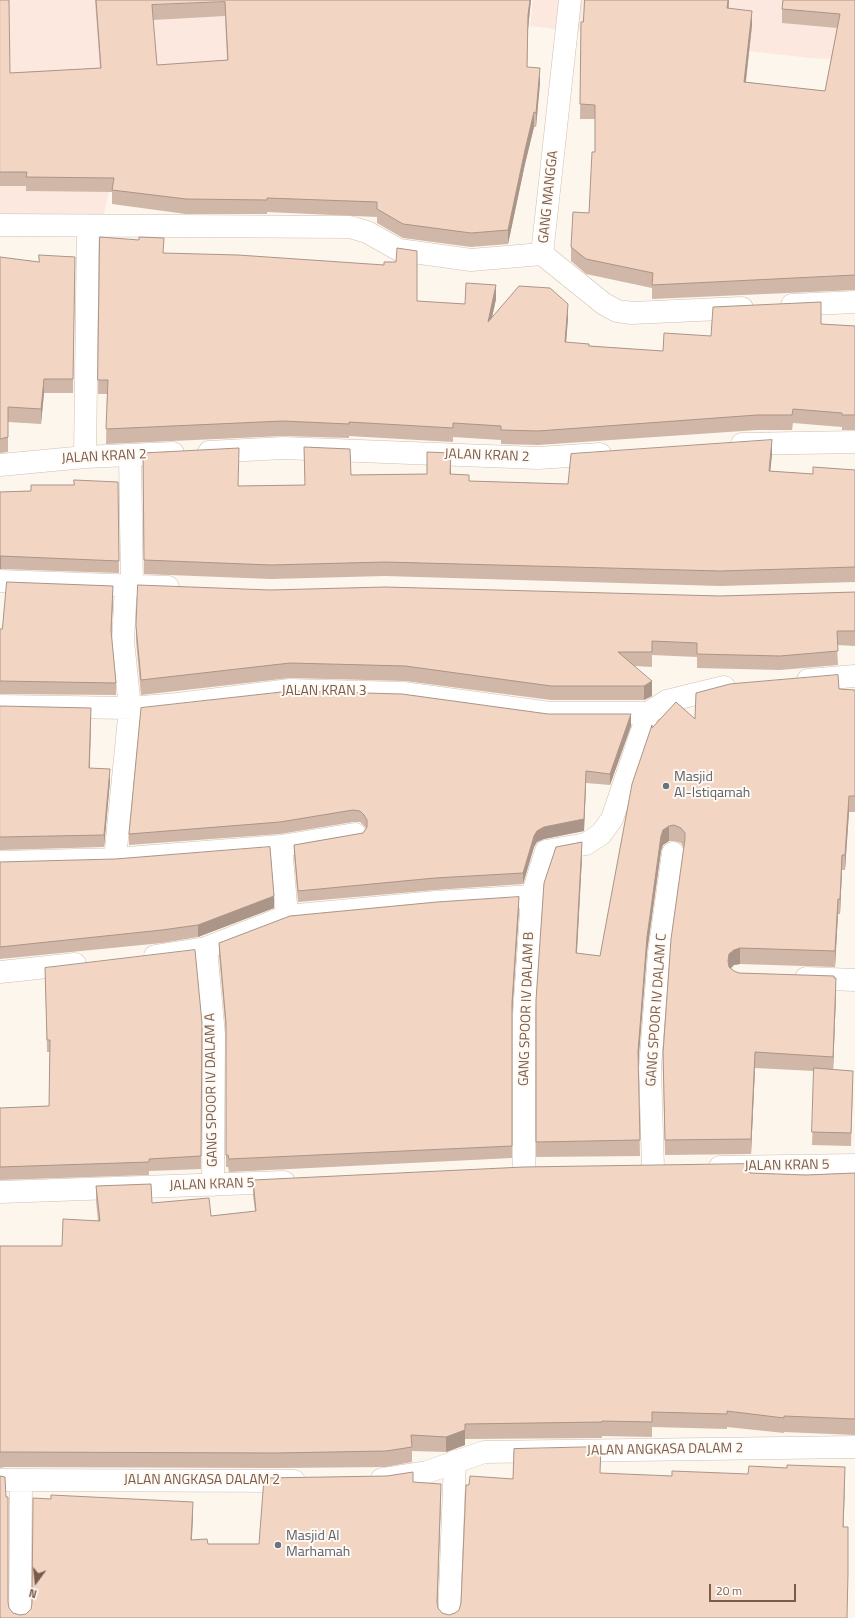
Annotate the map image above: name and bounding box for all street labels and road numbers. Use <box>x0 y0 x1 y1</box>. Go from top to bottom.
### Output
street label: GANG MANGGA <box>536 150 562 244</box>
street label: JALAN KRAN 2 <box>61 446 147 468</box>
street label: JALAN KRAN 2 <box>444 446 530 466</box>
street label: JALAN KRAN 3 <box>281 684 367 700</box>
street label: GANG SPOOR IV DALAM B <box>516 931 538 1087</box>
street label: GANG SPOOR IV DALAM C <box>643 933 671 1087</box>
street label: GANG SPOOR IV DALAM A <box>202 1013 222 1167</box>
street label: JALAN KRAN 5 <box>744 1157 830 1175</box>
street label: JALAN KRAN 5 <box>169 1175 255 1195</box>
street label: JALAN ANGKASA DALAM 2 <box>587 1440 743 1460</box>
street label: JALAN ANGKASA DALAM 2 <box>124 1473 280 1489</box>

